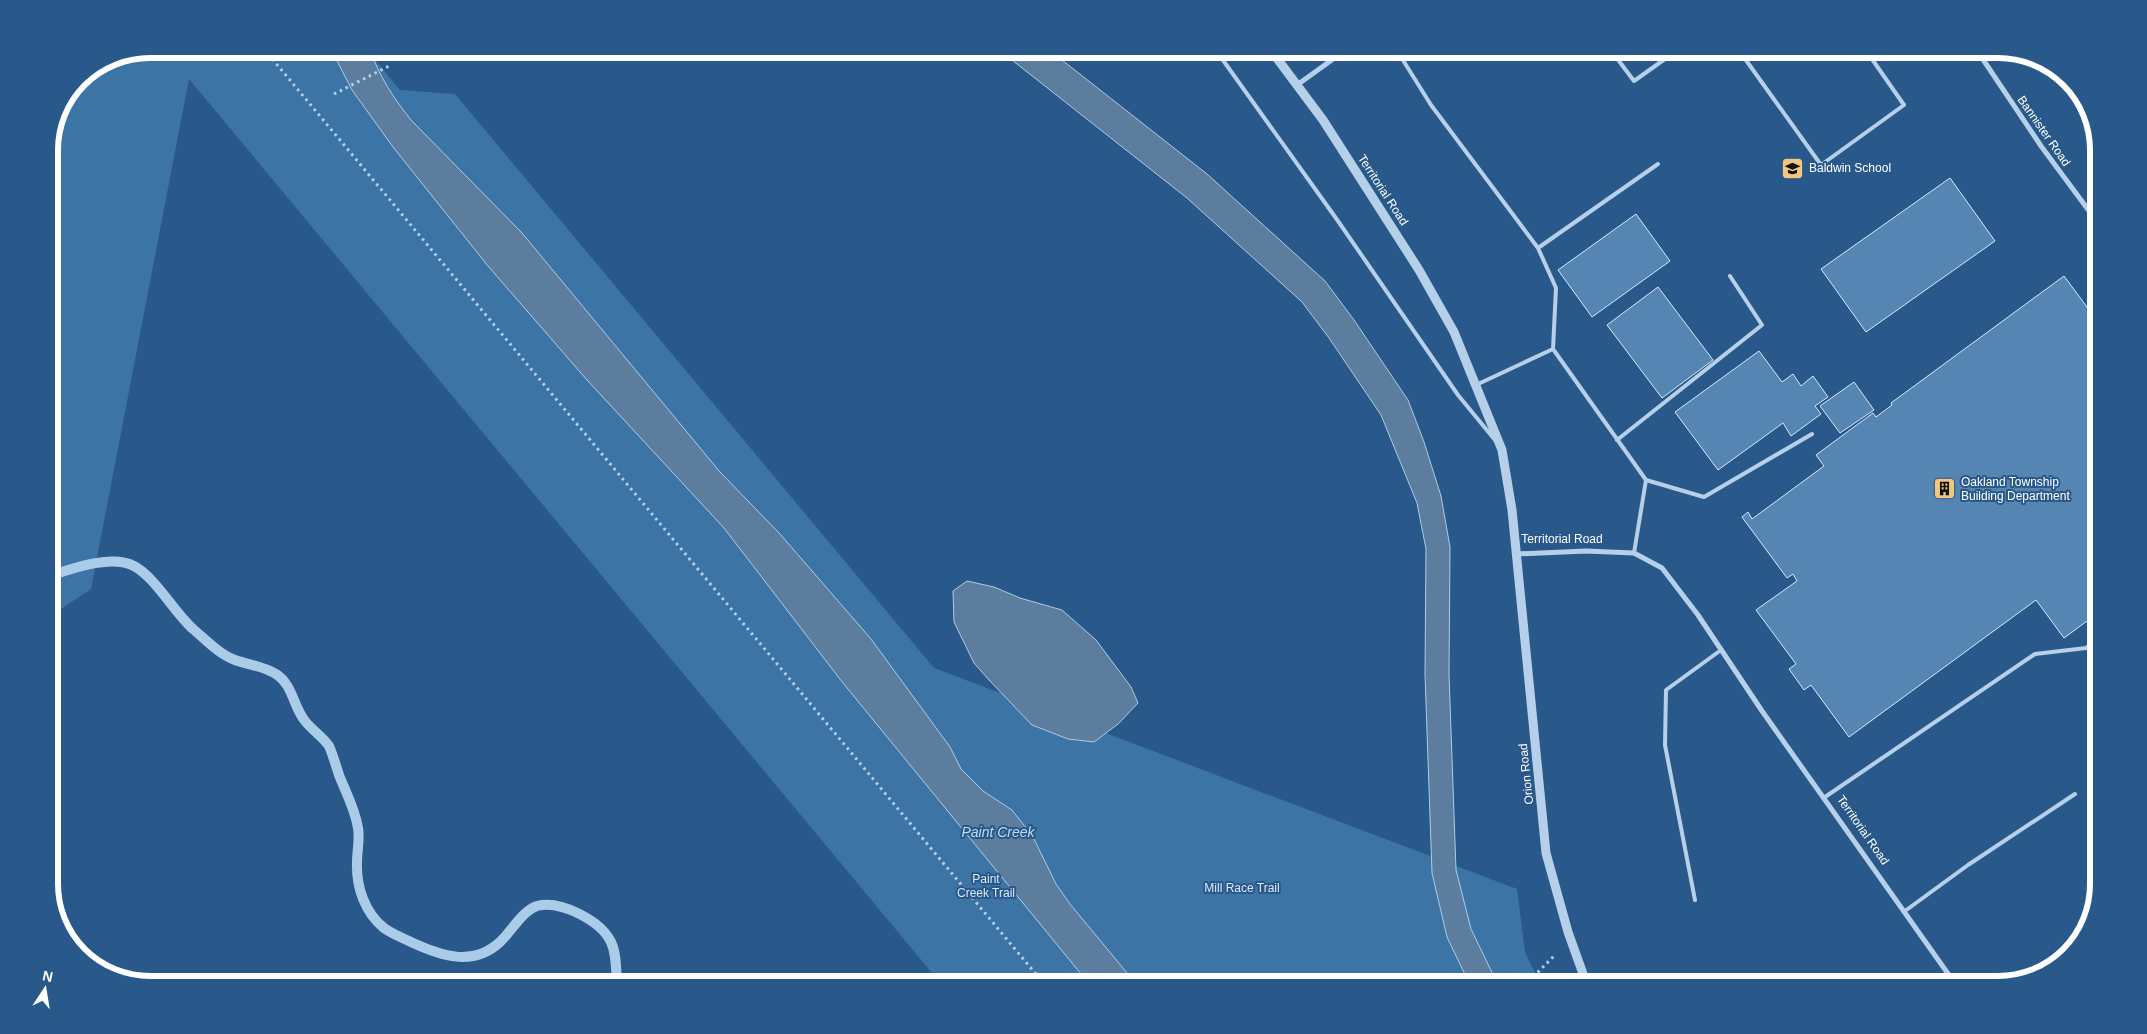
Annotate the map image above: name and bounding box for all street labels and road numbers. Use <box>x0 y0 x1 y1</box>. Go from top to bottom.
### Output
street label: Bannister Road <box>2015 93 2073 169</box>
street label: Territorial Road <box>1355 152 1411 228</box>
street label: Territorial Road <box>1521 532 1603 546</box>
street label: Orion Road <box>1516 743 1536 805</box>
street label: Territorial Road <box>1834 793 1892 867</box>

